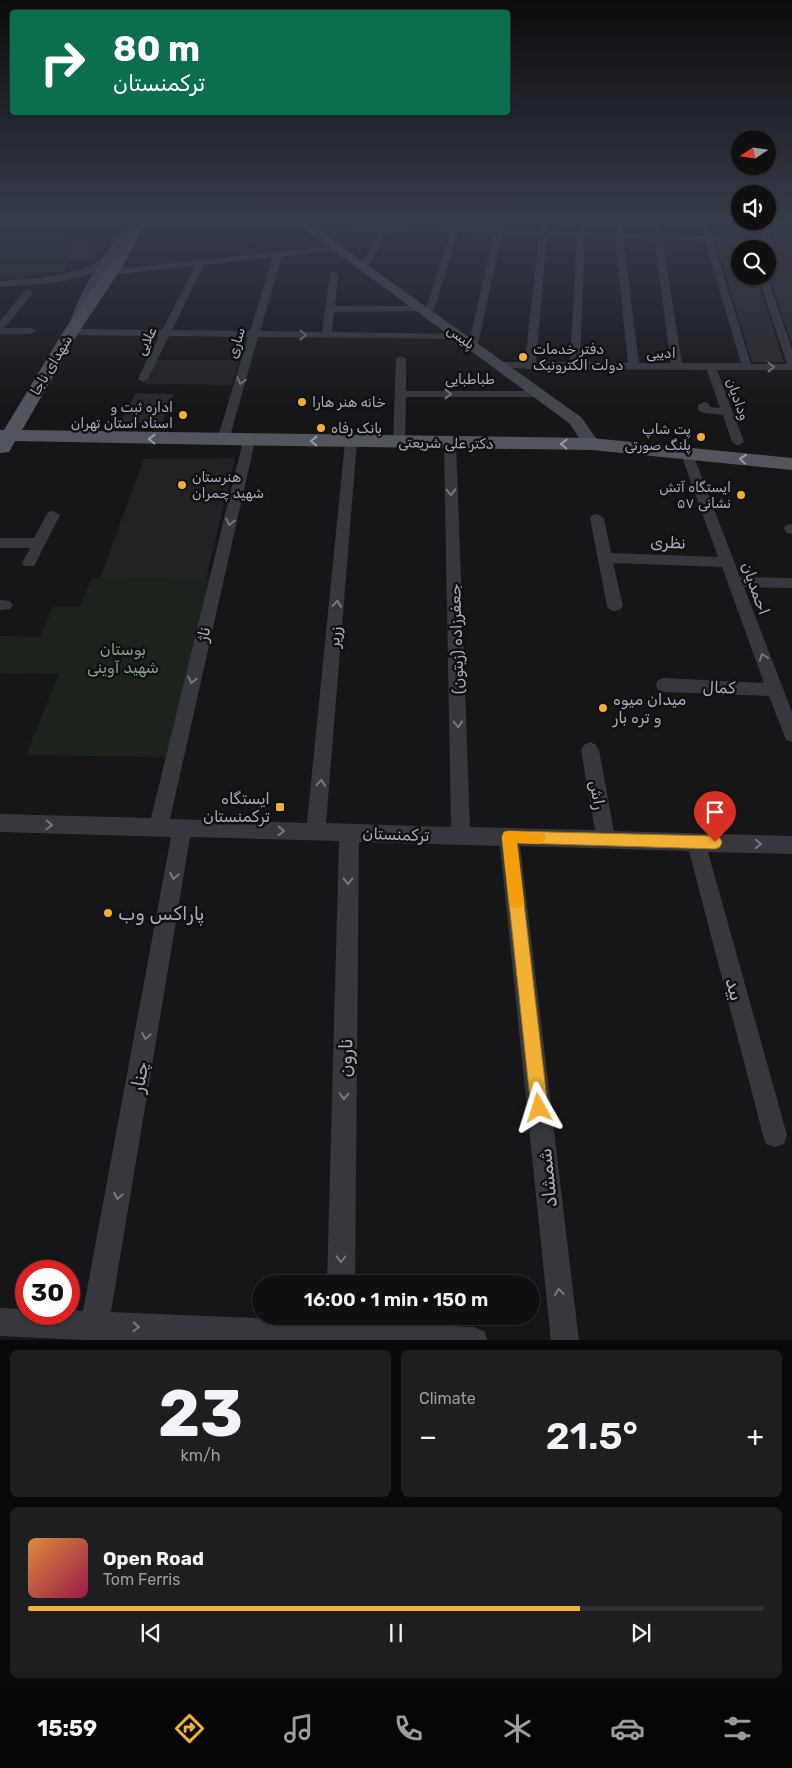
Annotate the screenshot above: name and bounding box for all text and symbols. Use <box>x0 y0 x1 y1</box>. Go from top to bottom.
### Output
text: 80 m <box>113 28 200 70</box>
icon: right <box>30 30 95 95</box>
text: ترکمنستان <box>113 70 205 97</box>
north arrow <box>731 130 776 175</box>
map controls <box>731 130 776 285</box>
button: sound <box>731 185 776 230</box>
button: search <box>731 240 776 285</box>
street label: پلیس <box>443 322 478 354</box>
street label: علایی <box>132 324 161 358</box>
street label: ساری <box>224 326 249 361</box>
one-way arrow <box>300 330 308 340</box>
street label: شهدای ناجا <box>27 332 76 399</box>
place label: دفتر خدمات دولت الکترونیک <box>533 341 623 374</box>
street label: ادیبی <box>646 345 676 362</box>
marker: دفتر خدمات دولت الکترونیک <box>517 351 529 363</box>
one-way arrow <box>768 362 775 372</box>
street label: طباطبایی <box>445 371 495 388</box>
one-way arrow <box>236 376 246 385</box>
street label: ودادیان <box>722 376 753 423</box>
one-way arrow <box>445 389 453 399</box>
place label: خانه هنر هارا <box>312 394 386 411</box>
marker: خانه هنر هارا <box>296 396 308 408</box>
place label: اداره ثبت و اسناد استان تهران <box>71 399 173 432</box>
marker: اداره ثبت و اسناد استان تهران <box>177 409 189 421</box>
place label: بانک رفاه <box>331 420 382 437</box>
place label: پت شاپ پلنگ صورتی <box>625 421 691 455</box>
marker: بانک رفاه <box>315 422 327 434</box>
marker: پت شاپ پلنگ صورتی <box>695 431 707 443</box>
one-way arrow <box>147 433 155 444</box>
street label: دکتر علی شریعتی <box>398 434 494 453</box>
one-way arrow <box>310 436 318 447</box>
one-way arrow <box>560 439 568 449</box>
one-way arrow <box>739 454 747 465</box>
place label: هنرستان شهید چمران <box>192 469 264 502</box>
marker: هنرستان شهید چمران <box>176 479 188 491</box>
place label: ایستگاه آتش نشانی ۵۷ <box>659 479 731 512</box>
one-way arrow <box>446 488 457 496</box>
marker: ایستگاه آتش نشانی ۵۷ <box>735 489 747 501</box>
one-way arrow <box>225 518 236 527</box>
street label: نظری <box>650 532 686 554</box>
street label: احمدیان <box>737 559 774 617</box>
street label: جعفرزاده (زیتون) <box>445 583 469 695</box>
one-way arrow <box>331 600 342 608</box>
street label: ناژ <box>192 625 215 644</box>
street label: زریر <box>324 626 346 649</box>
park label: بوستان شهید آوینی <box>87 640 159 678</box>
one-way arrow <box>759 653 769 662</box>
one-way arrow <box>187 676 198 685</box>
street label: کمال <box>702 677 736 698</box>
place label: میدان میوه و تره بار <box>612 690 686 728</box>
marker: میدان میوه و تره بار <box>597 702 609 714</box>
one-way arrow <box>453 720 463 728</box>
one-way arrow <box>315 779 326 787</box>
street label: راش <box>585 779 609 811</box>
place label: ایستگاه ترکمنستان <box>203 789 270 827</box>
pin <box>694 791 736 842</box>
icon: arrive <box>701 798 729 826</box>
marker: ایستگاه ترکمنستان <box>274 801 286 813</box>
one-way arrow <box>45 820 53 830</box>
street label: ترکمنستان <box>362 824 430 846</box>
one-way arrow <box>278 826 285 836</box>
one-way arrow <box>755 838 763 849</box>
one-way arrow <box>169 872 179 881</box>
one-way arrow <box>343 878 354 886</box>
place label: پاراکس وب <box>118 902 204 927</box>
marker: پاراکس وب <box>102 907 114 919</box>
street label: بید <box>720 975 749 1003</box>
one-way arrow <box>141 1032 151 1041</box>
street label: نارون <box>334 1038 357 1078</box>
street label: چنار <box>125 1060 154 1095</box>
position arrow <box>512 1081 564 1133</box>
one-way arrow <box>339 1093 350 1101</box>
street label: شمشاد <box>533 1147 562 1209</box>
one-way arrow <box>113 1192 123 1201</box>
one-way arrow <box>336 1255 347 1263</box>
speed limit sign: 30 <box>15 1260 80 1325</box>
text: 16:00 · 1 min · 150 m <box>304 1288 488 1311</box>
one-way arrow <box>554 1288 565 1296</box>
one-way arrow <box>132 1322 140 1332</box>
text: 23 <box>158 1375 243 1452</box>
text: Climate <box>419 1389 476 1408</box>
text: 21.5° <box>546 1413 638 1459</box>
text: − <box>419 1420 437 1453</box>
text: + <box>747 1420 764 1453</box>
text: km/h <box>181 1446 220 1465</box>
text: Open Road <box>103 1547 204 1570</box>
text: Tom Ferris <box>103 1570 180 1589</box>
icon: previous <box>137 1619 165 1647</box>
icon: pause <box>382 1619 410 1647</box>
icon: next <box>627 1619 655 1647</box>
icon: directions <box>172 1711 207 1746</box>
icon: music <box>281 1711 316 1746</box>
icon: phone <box>391 1711 426 1746</box>
icon: climate <box>500 1711 535 1746</box>
icon: car <box>610 1711 645 1746</box>
icon: filters <box>720 1711 755 1746</box>
text: 15:59 <box>37 1715 97 1742</box>

